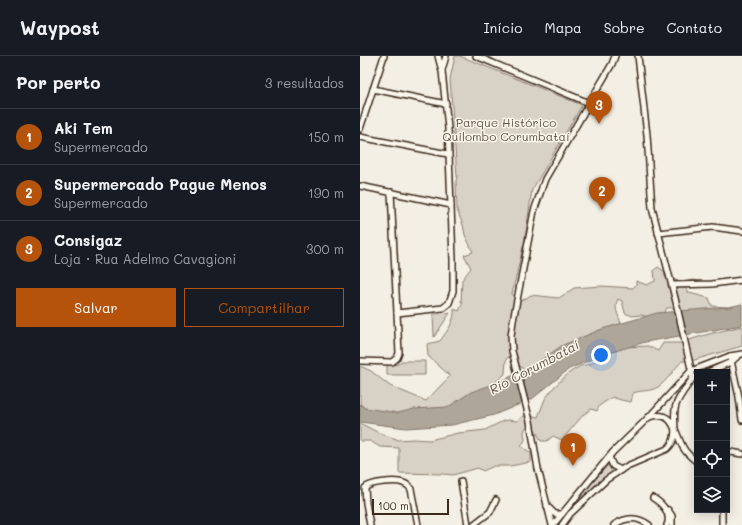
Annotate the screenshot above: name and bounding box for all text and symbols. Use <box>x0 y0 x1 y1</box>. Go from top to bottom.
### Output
text: Waypost <box>20 15 100 40</box>
text: Início <box>483 18 523 37</box>
text: Mapa <box>545 18 582 37</box>
text: Sobre <box>604 18 645 37</box>
text: Contato <box>667 18 722 37</box>
text: Por perto <box>16 71 100 93</box>
text: 3 resultados <box>265 74 344 91</box>
pin: 3 <box>586 91 612 124</box>
park label: Parque Histórico Quilombo Corumbataí <box>442 114 570 144</box>
text: Aki Tem <box>54 118 113 138</box>
text: 1 <box>26 128 32 145</box>
text: 150 m <box>308 128 344 145</box>
text: Supermercado <box>54 138 148 155</box>
text: Supermercado Pague Menos <box>54 174 267 194</box>
pin: 2 <box>589 177 615 210</box>
text: 2 <box>25 184 33 201</box>
text: 190 m <box>308 184 344 201</box>
text: Supermercado <box>54 194 148 211</box>
text: Consigaz <box>54 230 122 250</box>
text: 3 <box>25 240 33 257</box>
text: 300 m <box>306 240 344 257</box>
text: Loja · Rua Adelmo Cavagioni <box>54 250 236 267</box>
button: Salvar <box>16 288 176 327</box>
button: Compartilhar <box>184 288 344 327</box>
water label: Rio Corumbataí <box>486 335 582 397</box>
your location <box>591 345 611 365</box>
map controls <box>694 369 730 513</box>
button: + <box>694 369 730 405</box>
button: − <box>694 405 730 441</box>
pin: 1 <box>560 433 586 466</box>
button: locate <box>694 441 730 477</box>
button: layers <box>694 477 730 513</box>
scale bar <box>372 497 449 516</box>
text: 100 m <box>378 498 409 513</box>

